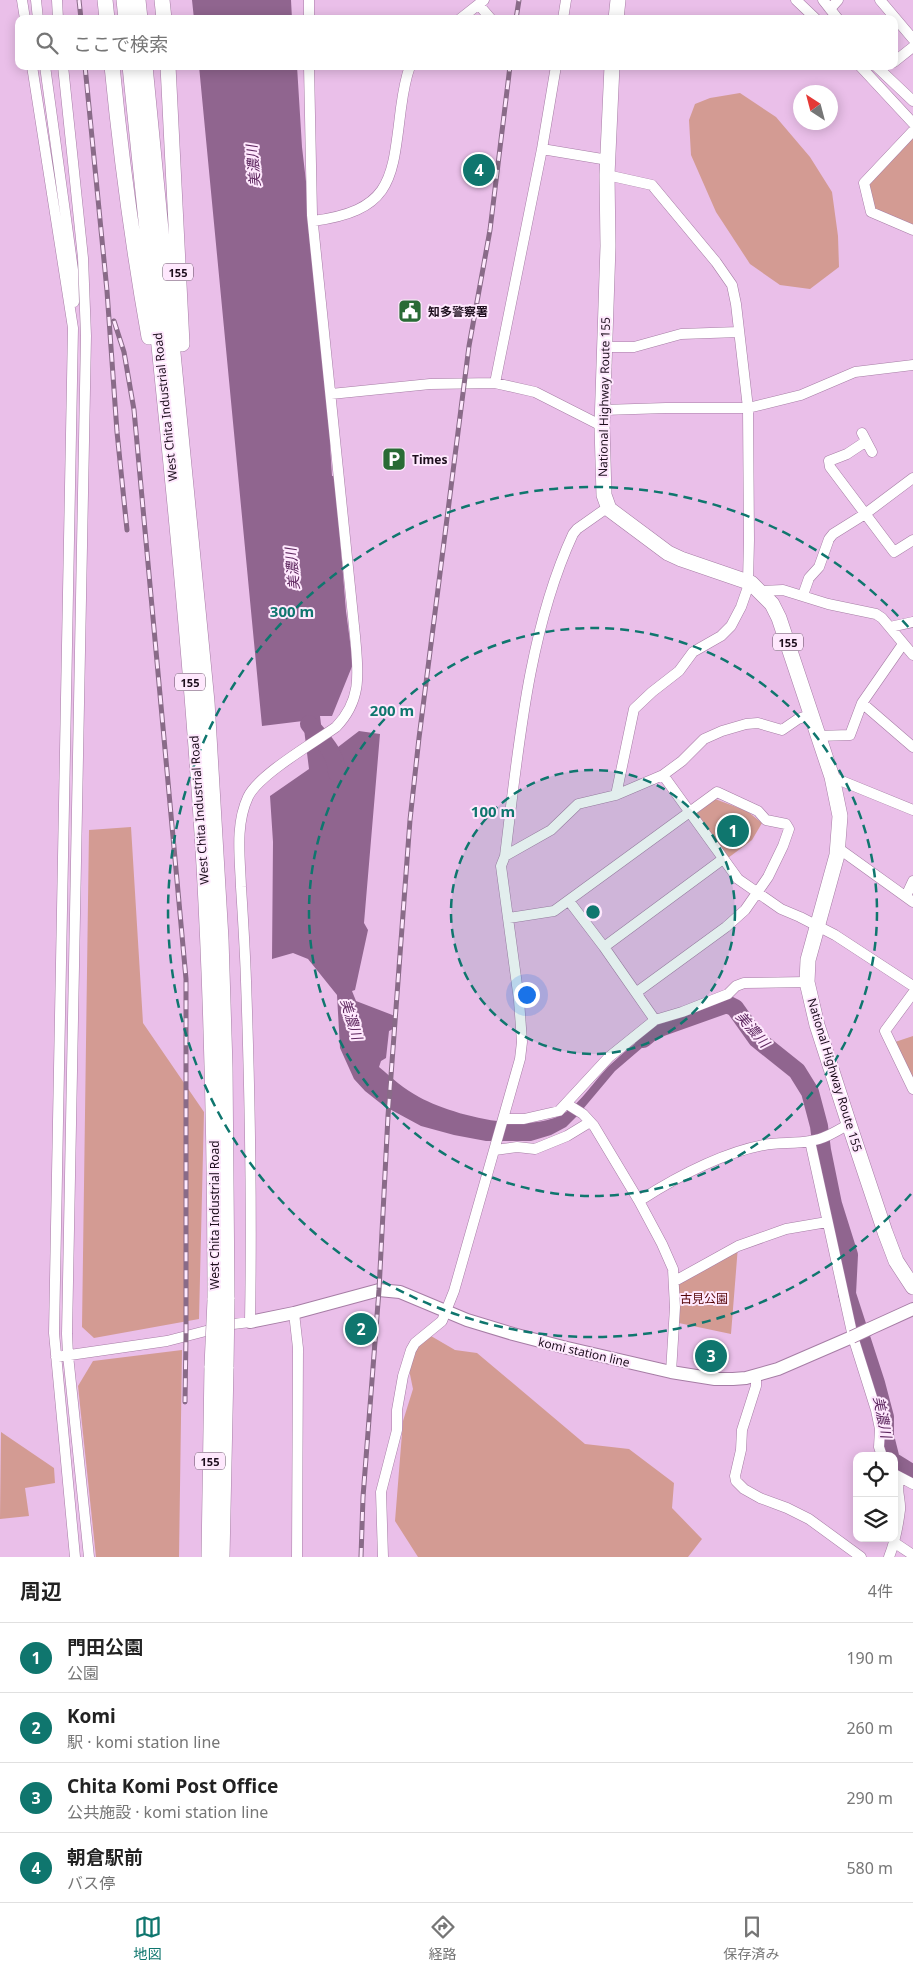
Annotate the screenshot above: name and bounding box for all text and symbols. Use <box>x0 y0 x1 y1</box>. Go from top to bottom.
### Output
search box <box>15 15 898 70</box>
icon: search <box>33 29 61 57</box>
text: ここで検索 <box>73 31 168 57</box>
north arrow <box>793 85 838 130</box>
water label: 美濃川 <box>242 142 264 188</box>
pin: 4 <box>463 151 495 189</box>
road number: 155 <box>163 264 193 280</box>
public building icon: 知多警察署 <box>397 298 423 324</box>
place label: 知多警察署 <box>428 303 488 320</box>
street label: National Highway Route 155 <box>594 317 614 477</box>
street label: West Chita Industrial Road <box>149 332 181 482</box>
parking icon: Times <box>381 446 407 472</box>
place label: Times <box>412 451 447 468</box>
water label: 美濃川 <box>281 545 303 591</box>
text: 300 m <box>270 601 314 621</box>
road number: 155 <box>773 634 803 650</box>
road number: 155 <box>175 674 205 690</box>
text: 200 m <box>370 700 414 720</box>
street label: West Chita Industrial Road <box>185 735 213 885</box>
text: 100 m <box>471 801 515 821</box>
pin: 1 <box>717 812 749 850</box>
centre of rings <box>584 903 602 921</box>
your location <box>514 982 540 1008</box>
water label: 美濃川 <box>337 996 368 1044</box>
street label: National Highway Route 155 <box>803 996 867 1154</box>
water label: 美濃川 <box>732 1007 775 1053</box>
street label: West Chita Industrial Road <box>206 1140 223 1290</box>
park label: 古見公園 <box>680 1290 728 1307</box>
pin: 2 <box>345 1310 377 1348</box>
street label: komi station line <box>537 1333 632 1371</box>
pin: 3 <box>695 1337 727 1375</box>
water label: 美濃川 <box>870 1395 897 1441</box>
road number: 155 <box>195 1452 225 1470</box>
map controls <box>853 1452 898 1542</box>
button: locate <box>853 1452 898 1497</box>
button: layers <box>853 1497 898 1542</box>
text: 周辺 <box>20 1577 62 1605</box>
text: 4件 <box>868 1580 893 1602</box>
text: 門田公園 <box>67 1634 143 1660</box>
text: 1 <box>31 1647 41 1669</box>
text: 190 m <box>846 1647 893 1669</box>
text: 公園 <box>67 1662 99 1684</box>
text: Komi <box>67 1703 116 1729</box>
text: 2 <box>31 1717 41 1739</box>
text: 260 m <box>846 1717 893 1739</box>
text: 駅 · komi station line <box>67 1731 220 1753</box>
text: Chita Komi Post Office <box>67 1773 278 1799</box>
text: 3 <box>31 1787 41 1809</box>
text: 290 m <box>846 1787 893 1809</box>
text: 公共施設 · komi station line <box>67 1801 268 1823</box>
text: 朝倉駅前 <box>67 1844 143 1870</box>
text: 4 <box>31 1857 41 1879</box>
text: 580 m <box>846 1857 893 1879</box>
text: バス停 <box>67 1872 115 1894</box>
tab: 地図 <box>134 1913 162 1963</box>
tab: 経路 <box>429 1913 457 1963</box>
tab: 保存済み <box>724 1913 780 1963</box>

